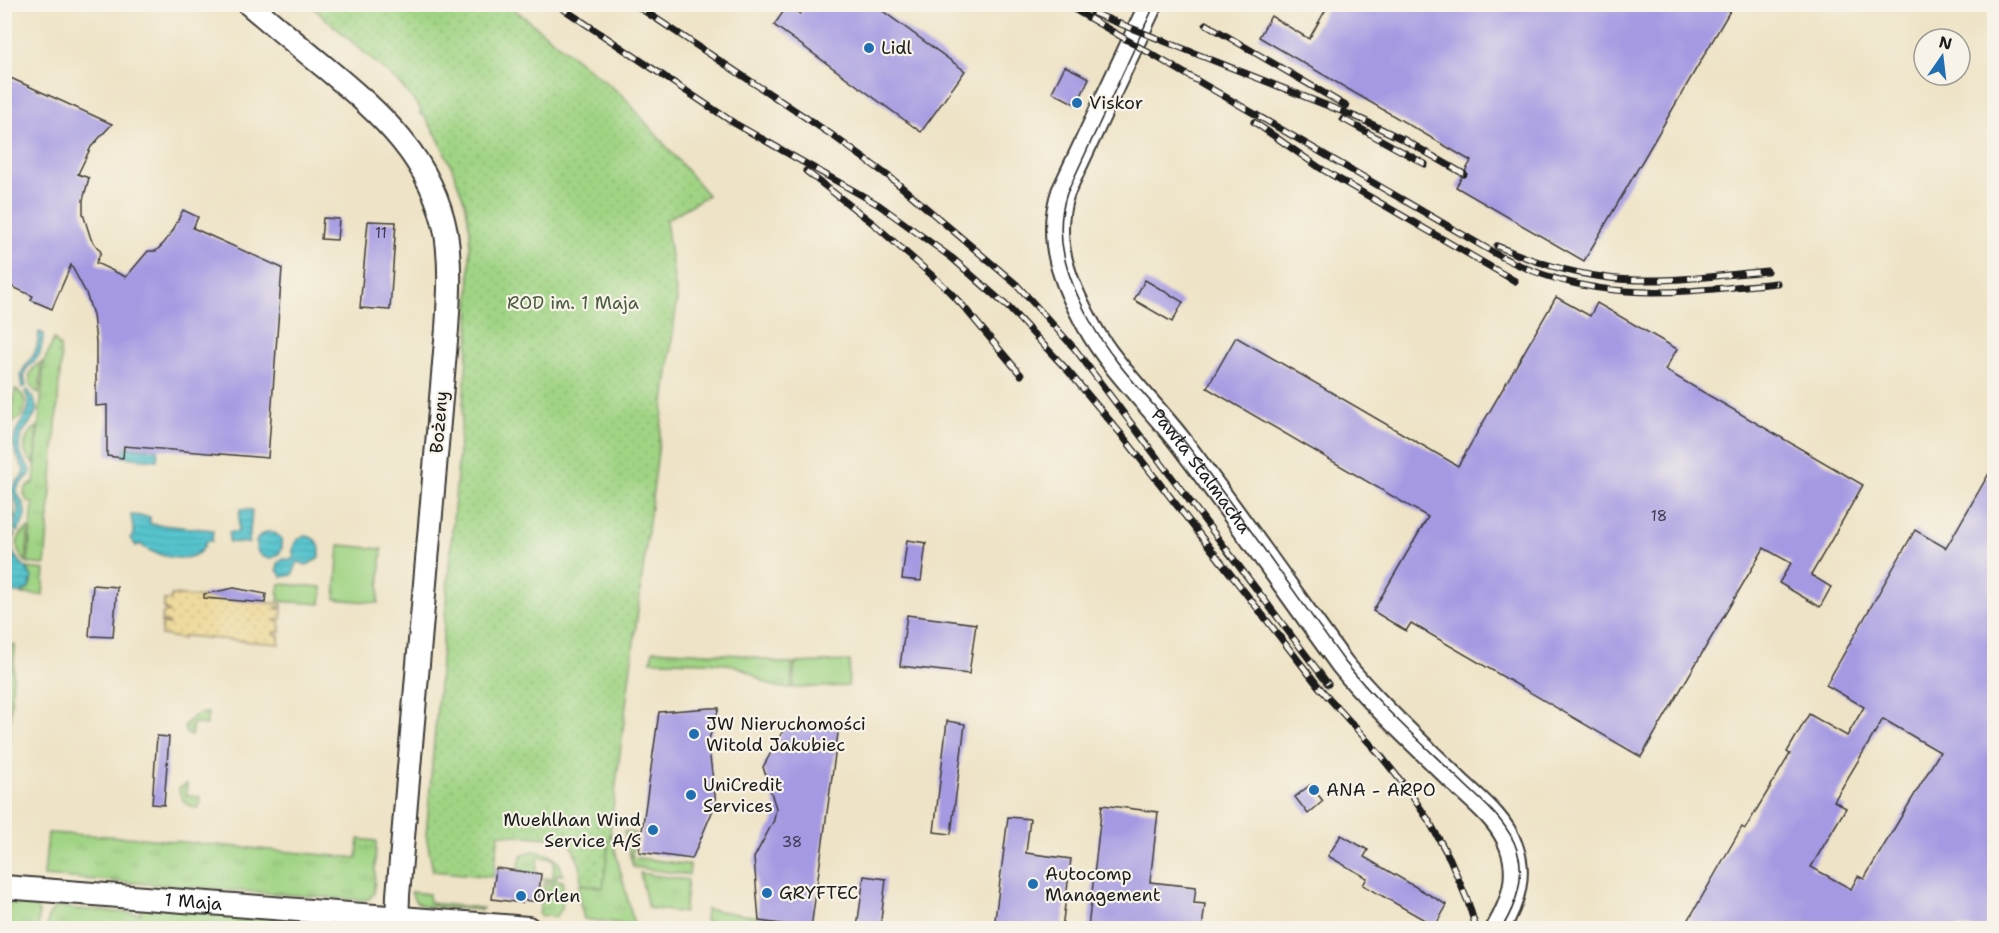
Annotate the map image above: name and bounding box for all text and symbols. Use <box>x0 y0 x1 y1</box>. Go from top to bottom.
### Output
north arrow <box>1912 27 1972 87</box>
text: N <box>1937 31 1954 55</box>
place label: Lidl <box>881 36 913 60</box>
marker: Lidl <box>862 41 876 55</box>
place label: Viskor <box>1089 91 1143 115</box>
marker: Viskor <box>1070 96 1084 110</box>
house number: 11 <box>375 223 387 243</box>
park label: ROD im. 1 Maja <box>507 291 639 315</box>
street label: Bożeny <box>424 390 454 454</box>
street label: Pawła Stalmacha <box>1146 403 1256 538</box>
house number: 18 <box>1651 506 1667 526</box>
place label: JW Nieruchomości Witold Jakubiec <box>706 712 866 757</box>
marker: JW Nieruchomości Witold Jakubiec <box>687 727 701 741</box>
place label: UniCredit Services <box>703 773 783 818</box>
place label: ANA - ARPO <box>1326 778 1436 802</box>
marker: ANA - ARPO <box>1307 783 1321 797</box>
marker: UniCredit Services <box>684 788 698 802</box>
place label: Muehlhan Wind Service A/S <box>503 808 641 853</box>
marker: Muehlhan Wind Service A/S <box>646 823 660 837</box>
house number: 38 <box>782 832 802 852</box>
place label: Autocomp Management <box>1045 862 1161 907</box>
marker: Autocomp Management <box>1026 877 1040 891</box>
place label: GRYFTEC <box>779 881 858 905</box>
place label: Orlen <box>533 884 580 908</box>
marker: GRYFTEC <box>760 886 774 900</box>
street label: 1 Maja <box>164 888 223 916</box>
marker: Orlen <box>514 889 528 903</box>

